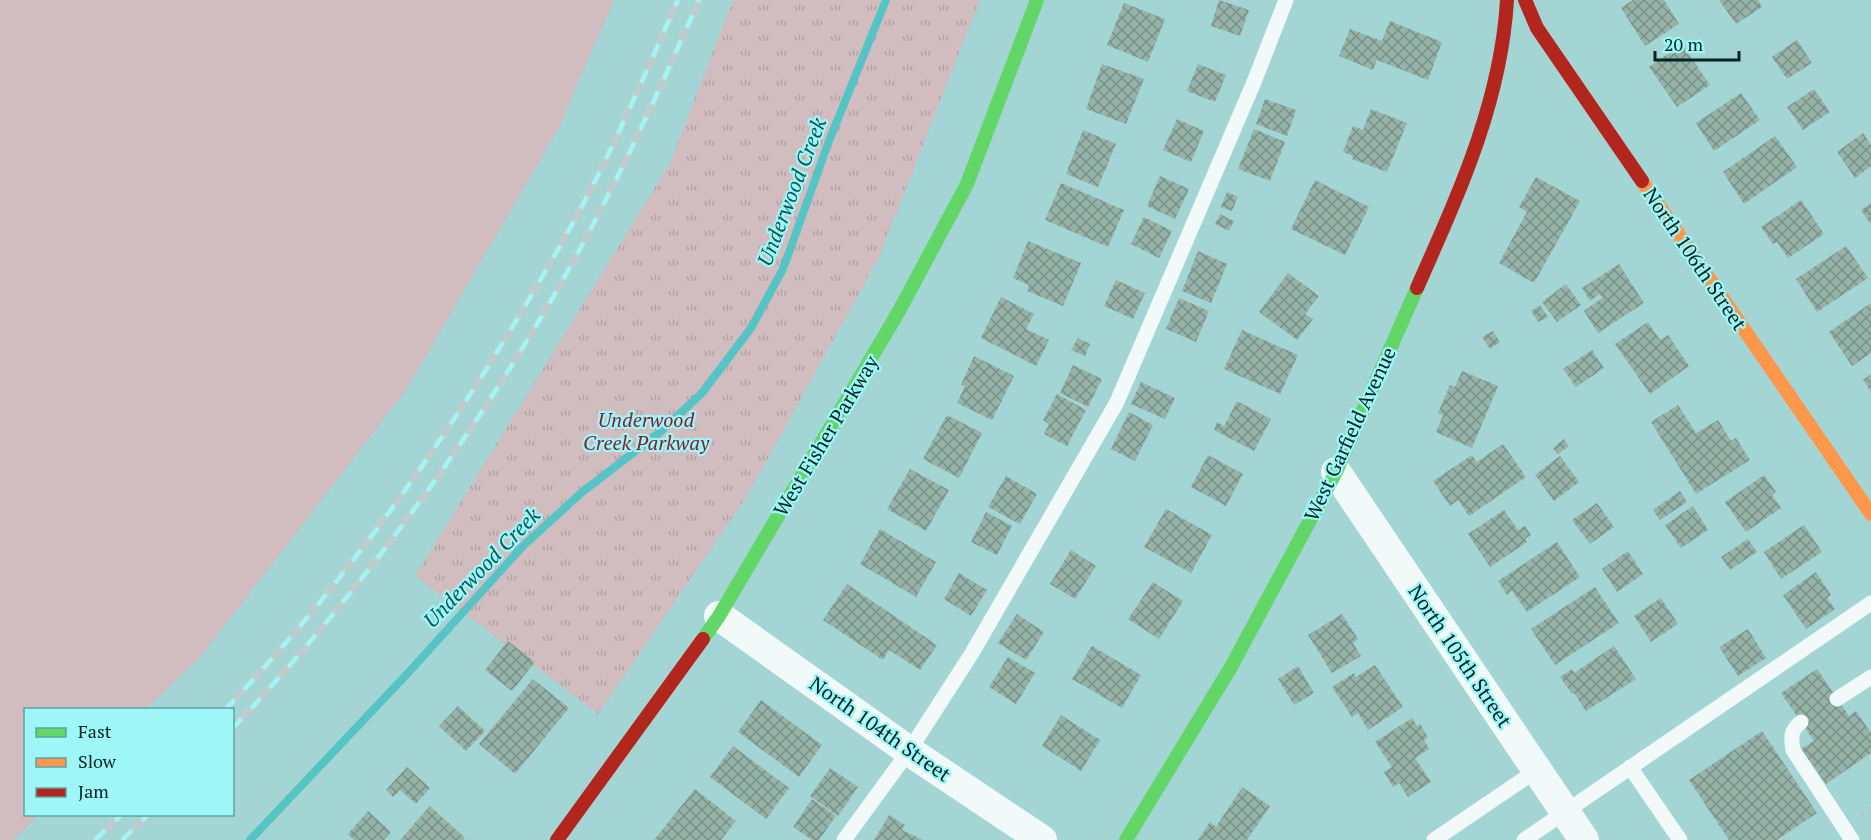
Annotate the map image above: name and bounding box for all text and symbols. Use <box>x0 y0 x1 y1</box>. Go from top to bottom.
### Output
scale bar <box>1655 24 1739 62</box>
text: 20 m <box>1664 32 1704 56</box>
water label: Underwood Creek <box>750 112 833 270</box>
street label: North 106th Street <box>1638 182 1754 336</box>
street label: West Garfield Avenue <box>1297 342 1402 525</box>
street label: West Fisher Parkway <box>767 350 885 521</box>
park label: Underwood Creek Parkway <box>583 406 710 456</box>
water label: Underwood Creek <box>417 500 547 634</box>
street label: North 105th Street <box>1403 579 1519 733</box>
street label: North 104th Street <box>804 670 957 788</box>
legend <box>24 708 234 816</box>
text: Fast <box>78 719 112 743</box>
text: Slow <box>78 749 117 773</box>
text: Jam <box>78 779 109 803</box>

